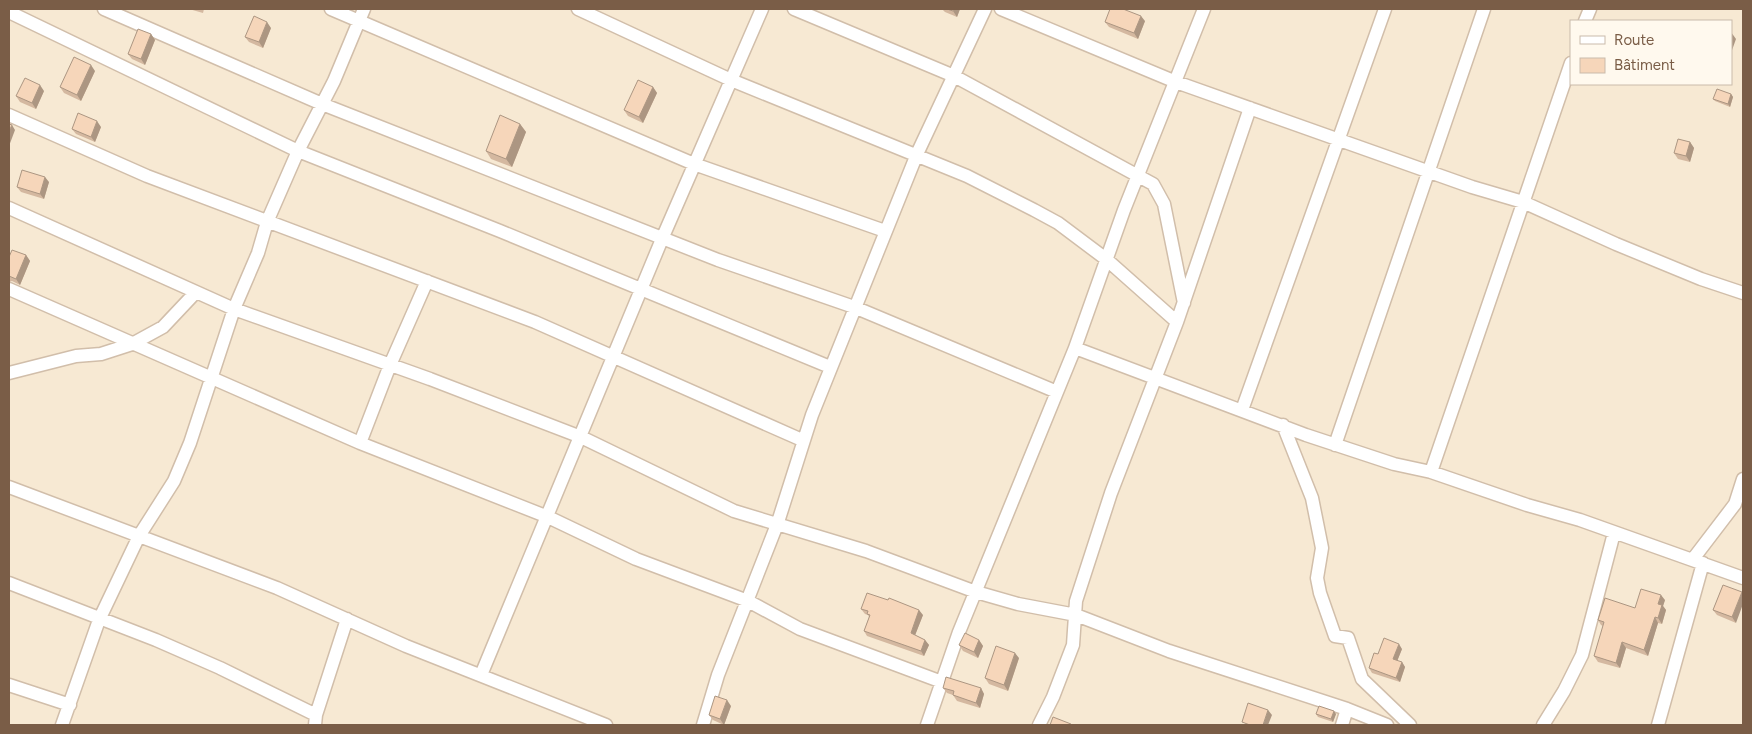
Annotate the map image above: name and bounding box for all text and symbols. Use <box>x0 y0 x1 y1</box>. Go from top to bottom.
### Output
legend <box>1570 20 1732 85</box>
text: Route <box>1614 31 1654 49</box>
text: Bâtiment <box>1614 56 1675 74</box>

